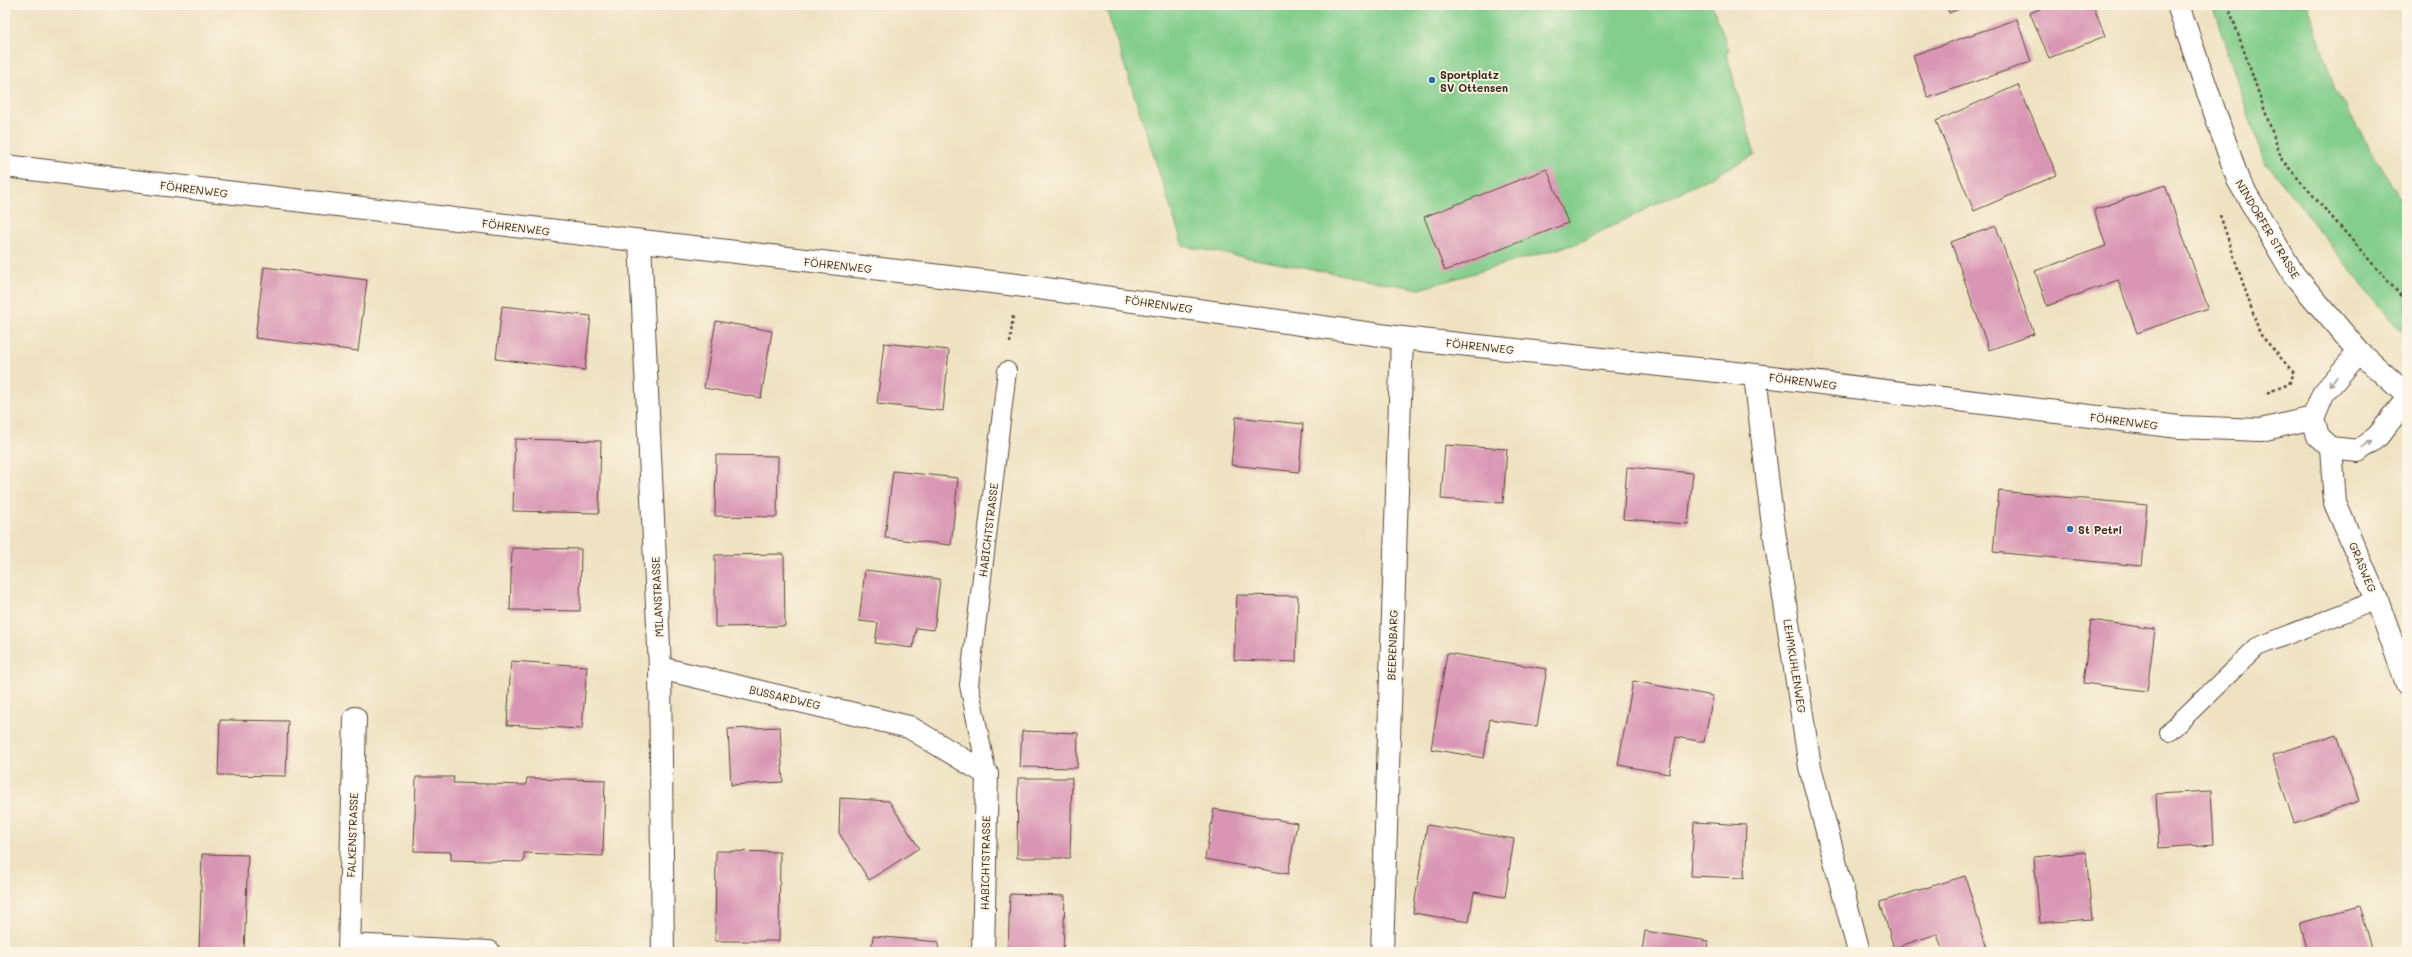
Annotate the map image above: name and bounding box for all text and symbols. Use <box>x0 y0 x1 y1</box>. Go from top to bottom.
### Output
place label: Sportplatz SV Ottensen <box>1440 67 1508 95</box>
marker: Sportplatz SV Ottensen <box>1427 75 1437 85</box>
street label: FÖHRENWEG <box>159 177 229 201</box>
street label: NINDORFER STRASSE <box>2232 177 2304 281</box>
street label: FÖHRENWEG <box>481 215 551 239</box>
street label: FÖHRENWEG <box>803 254 873 276</box>
street label: FÖHRENWEG <box>1124 292 1194 316</box>
street label: FÖHRENWEG <box>1445 335 1515 357</box>
street label: FÖHRENWEG <box>1768 369 1838 393</box>
one-way arrow <box>2329 376 2338 386</box>
street label: FÖHRENWEG <box>2089 409 2159 433</box>
one-way arrow <box>2362 440 2373 448</box>
street label: HABICHTSTRASSE <box>975 482 1001 578</box>
place label: St Petri <box>2078 522 2122 537</box>
marker: St Petri <box>2065 524 2075 534</box>
street label: GRASWEG <box>2346 540 2380 594</box>
street label: MILANSTRASSE <box>647 556 667 638</box>
street label: BEERENBARG <box>1383 609 1401 681</box>
street label: LEHMKUHLENWEG <box>1780 618 1810 714</box>
street label: BUSSARDWEG <box>748 681 822 713</box>
street label: FALKENSTRASSE <box>343 792 361 878</box>
street label: HABICHTSTRASSE <box>977 816 993 910</box>

